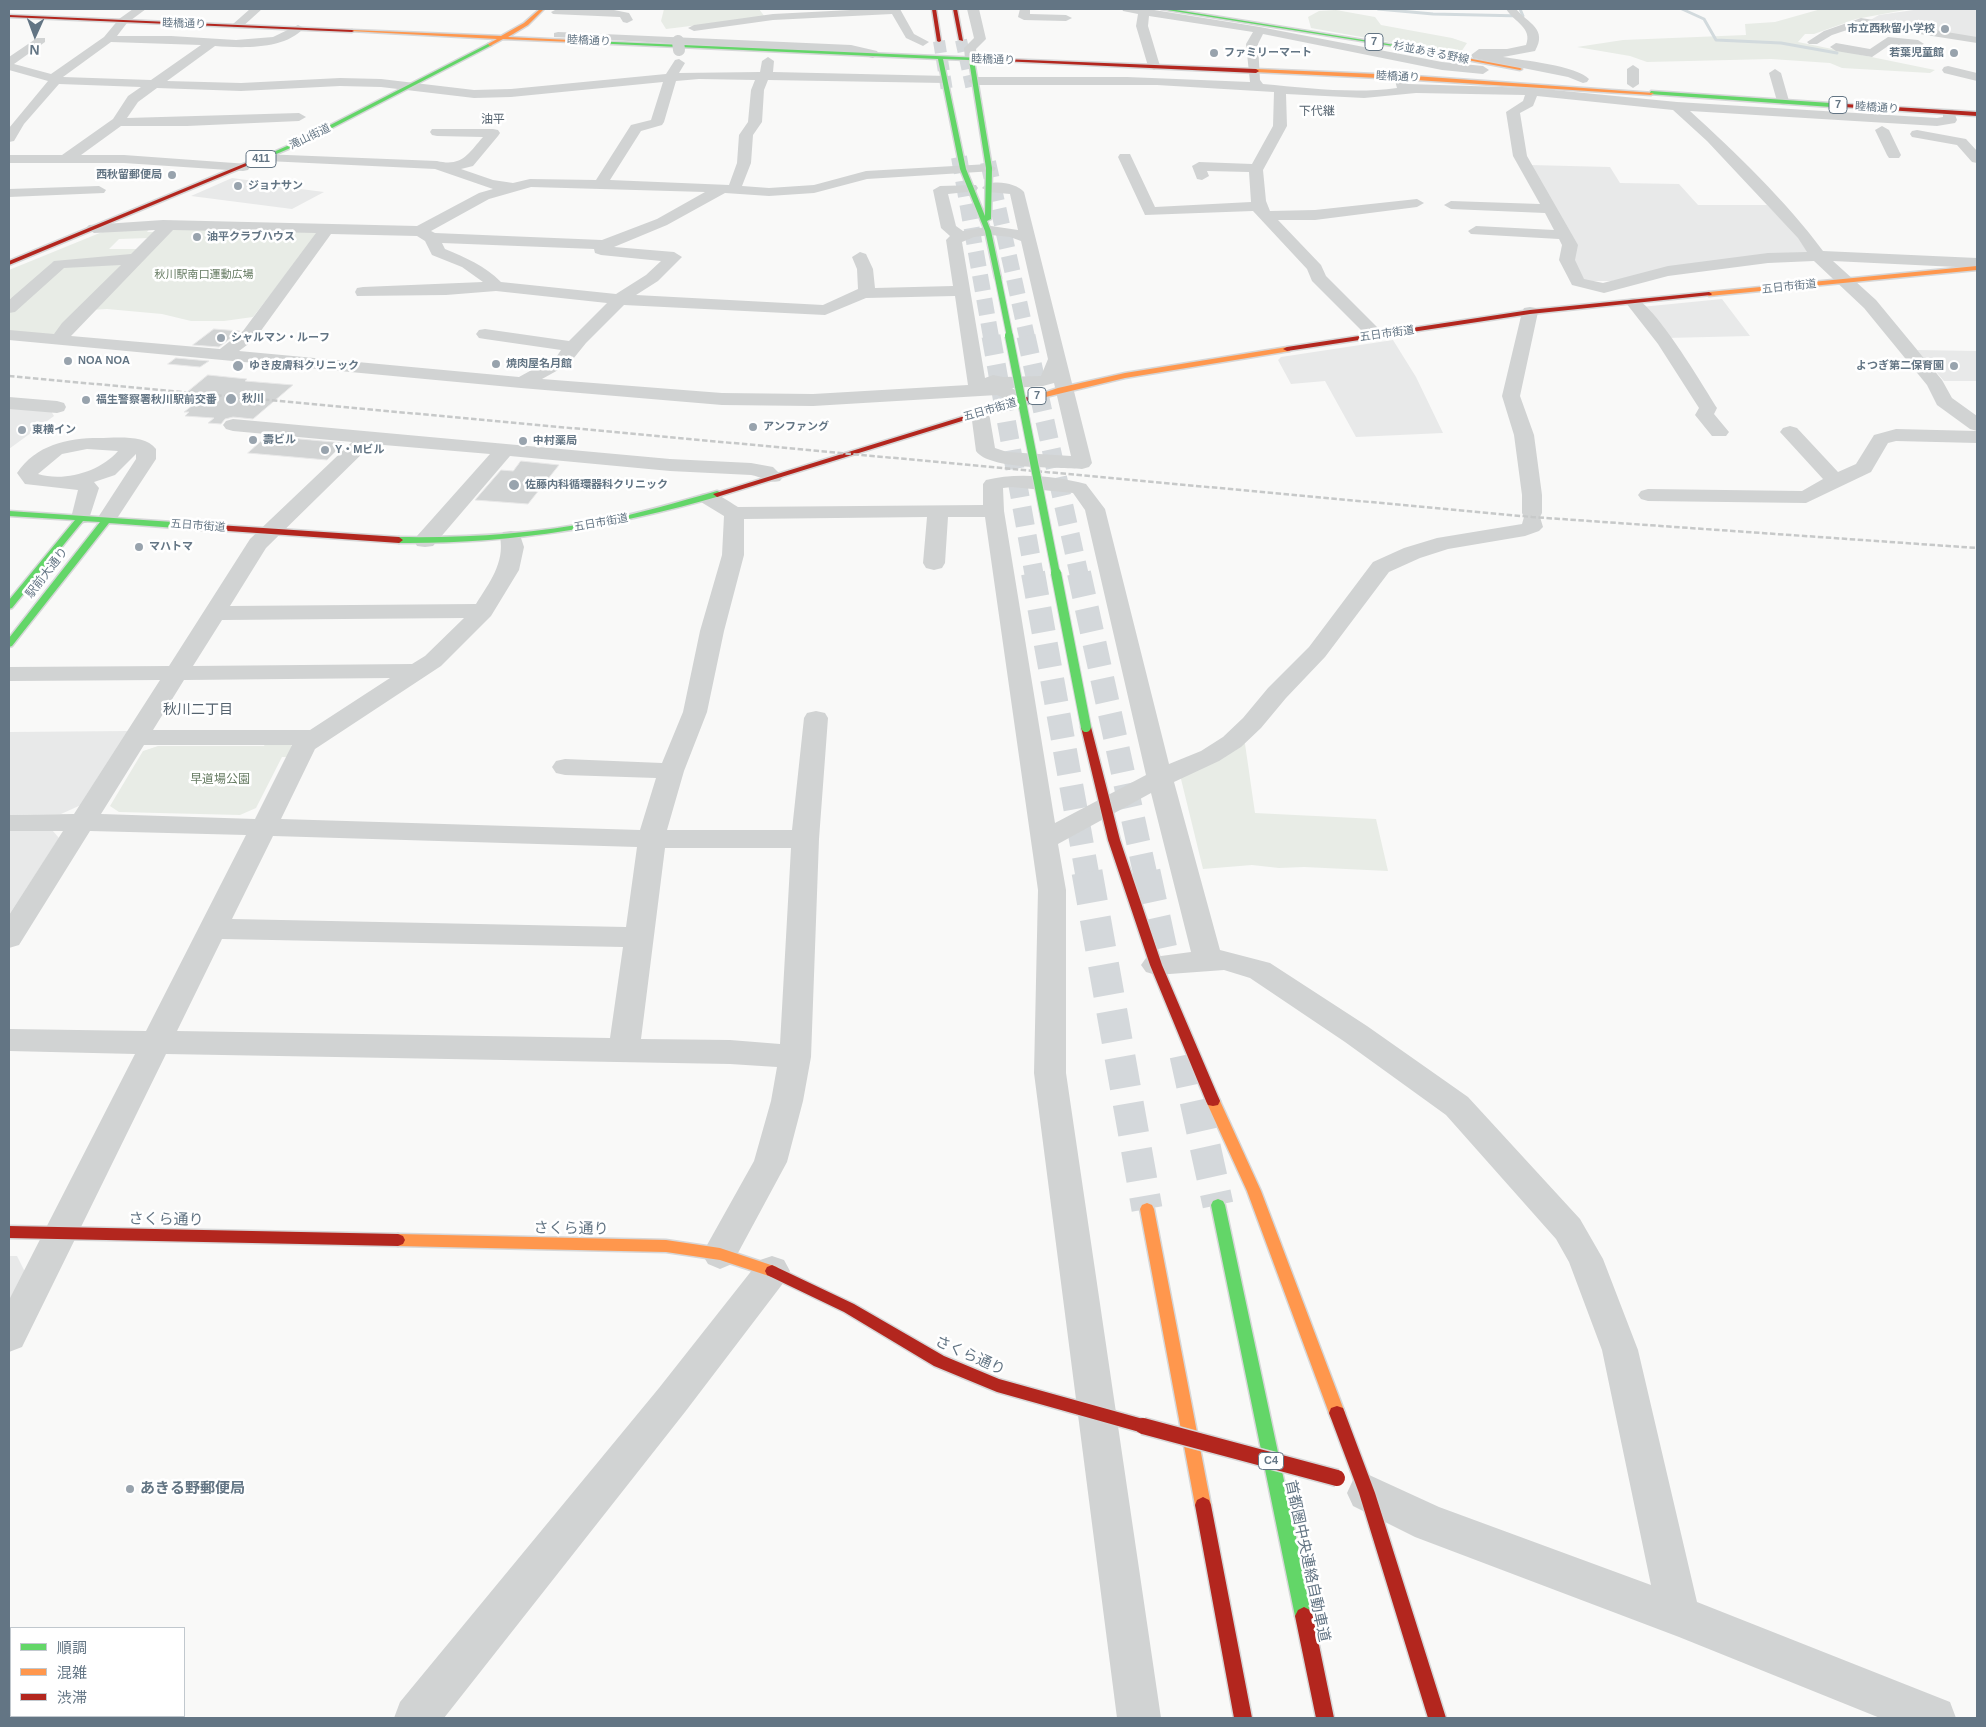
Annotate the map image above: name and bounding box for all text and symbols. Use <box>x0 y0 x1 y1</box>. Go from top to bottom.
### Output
north arrow <box>10 10 60 60</box>
street label: 睦橋通り <box>162 17 206 31</box>
place label: 市立西秋留小学校 <box>1847 22 1935 36</box>
marker: 市立西秋留小学校 <box>1939 23 1951 35</box>
street label: 睦橋通り <box>567 33 611 49</box>
road number: 7 <box>1365 34 1383 51</box>
street label: 杉並あきる野線 <box>1392 39 1470 67</box>
text: N <box>29 42 40 58</box>
place label: ファミリーマート <box>1224 46 1312 60</box>
place label: 若葉児童館 <box>1889 46 1944 60</box>
marker: ファミリーマート <box>1208 47 1220 59</box>
marker: 若葉児童館 <box>1948 47 1960 59</box>
street label: 睦橋通り <box>971 53 1015 67</box>
street label: 睦橋通り <box>1376 69 1420 85</box>
road number: 7 <box>1829 96 1847 114</box>
street label: 睦橋通り <box>1855 100 1899 116</box>
district label: 下代継 <box>1299 105 1335 119</box>
district label: 油平 <box>481 113 505 127</box>
street label: 滝山街道 <box>287 121 333 153</box>
road number: 411 <box>246 150 276 168</box>
place label: 西秋留郵便局 <box>96 168 162 182</box>
marker: 西秋留郵便局 <box>166 169 178 181</box>
place label: ジョナサン <box>248 179 303 193</box>
marker: ジョナサン <box>232 180 244 192</box>
place label: 油平クラブハウス <box>207 230 295 244</box>
marker: 油平クラブハウス <box>191 231 203 243</box>
park label: 秋川駅南口運動広場 <box>155 268 253 282</box>
street label: 五日市街道 <box>1761 278 1817 296</box>
street label: 五日市街道 <box>1359 324 1415 344</box>
place label: シャルマン・ルーフ <box>231 331 330 345</box>
marker: シャルマン・ルーフ <box>215 332 227 344</box>
place label: NOA NOA <box>78 354 130 368</box>
marker: NOA NOA <box>62 355 74 367</box>
place label: 焼肉屋名月館 <box>506 357 572 371</box>
marker: 焼肉屋名月館 <box>490 358 502 370</box>
marker: ゆき皮膚科クリニック <box>231 359 245 373</box>
place label: ゆき皮膚科クリニック <box>249 359 359 373</box>
place label: よつぎ第二保育園 <box>1856 359 1944 373</box>
marker: よつぎ第二保育園 <box>1948 360 1960 372</box>
road number: 7 <box>1028 388 1046 404</box>
marker: 秋川 <box>224 392 238 406</box>
place label: 秋川 <box>242 392 264 406</box>
place label: 福生警察署秋川駅前交番 <box>96 393 217 407</box>
marker: 福生警察署秋川駅前交番 <box>80 394 92 406</box>
street label: 五日市街道 <box>962 396 1018 424</box>
place label: アンファング <box>763 420 829 434</box>
marker: アンファング <box>747 421 759 433</box>
place label: 東横イン <box>32 423 76 437</box>
marker: 東横イン <box>16 424 28 436</box>
place label: 壽ビル <box>263 433 296 447</box>
marker: 壽ビル <box>247 434 259 446</box>
place label: 中村薬局 <box>533 434 577 448</box>
marker: 中村薬局 <box>517 435 529 447</box>
place label: Y・Mビル <box>335 443 384 457</box>
marker: Y・Mビル <box>319 444 331 456</box>
marker: 佐藤内科循環器科クリニック <box>507 478 521 492</box>
place label: 佐藤内科循環器科クリニック <box>525 478 668 492</box>
street label: 五日市街道 <box>573 512 629 534</box>
street label: 五日市街道 <box>170 517 226 535</box>
place label: マハトマ <box>149 540 193 554</box>
marker: マハトマ <box>133 541 145 553</box>
street label: 駅前大通り <box>23 545 71 601</box>
district label: 秋川二丁目 <box>163 702 233 718</box>
park label: 早道場公園 <box>190 773 250 787</box>
street label: さくら通り <box>128 1210 204 1230</box>
street label: さくら通り <box>533 1219 609 1239</box>
street label: さくら通り <box>932 1333 1008 1379</box>
road number: C4 <box>1258 1452 1284 1470</box>
street label: 首都圏中央連絡自動車道 <box>1281 1478 1333 1644</box>
place label: あきる野郵便局 <box>140 1480 245 1498</box>
marker: あきる野郵便局 <box>124 1483 136 1495</box>
legend <box>10 1627 185 1717</box>
text: 順調 <box>57 1639 87 1656</box>
text: 混雑 <box>57 1664 87 1681</box>
text: 渋滞 <box>57 1689 87 1706</box>

